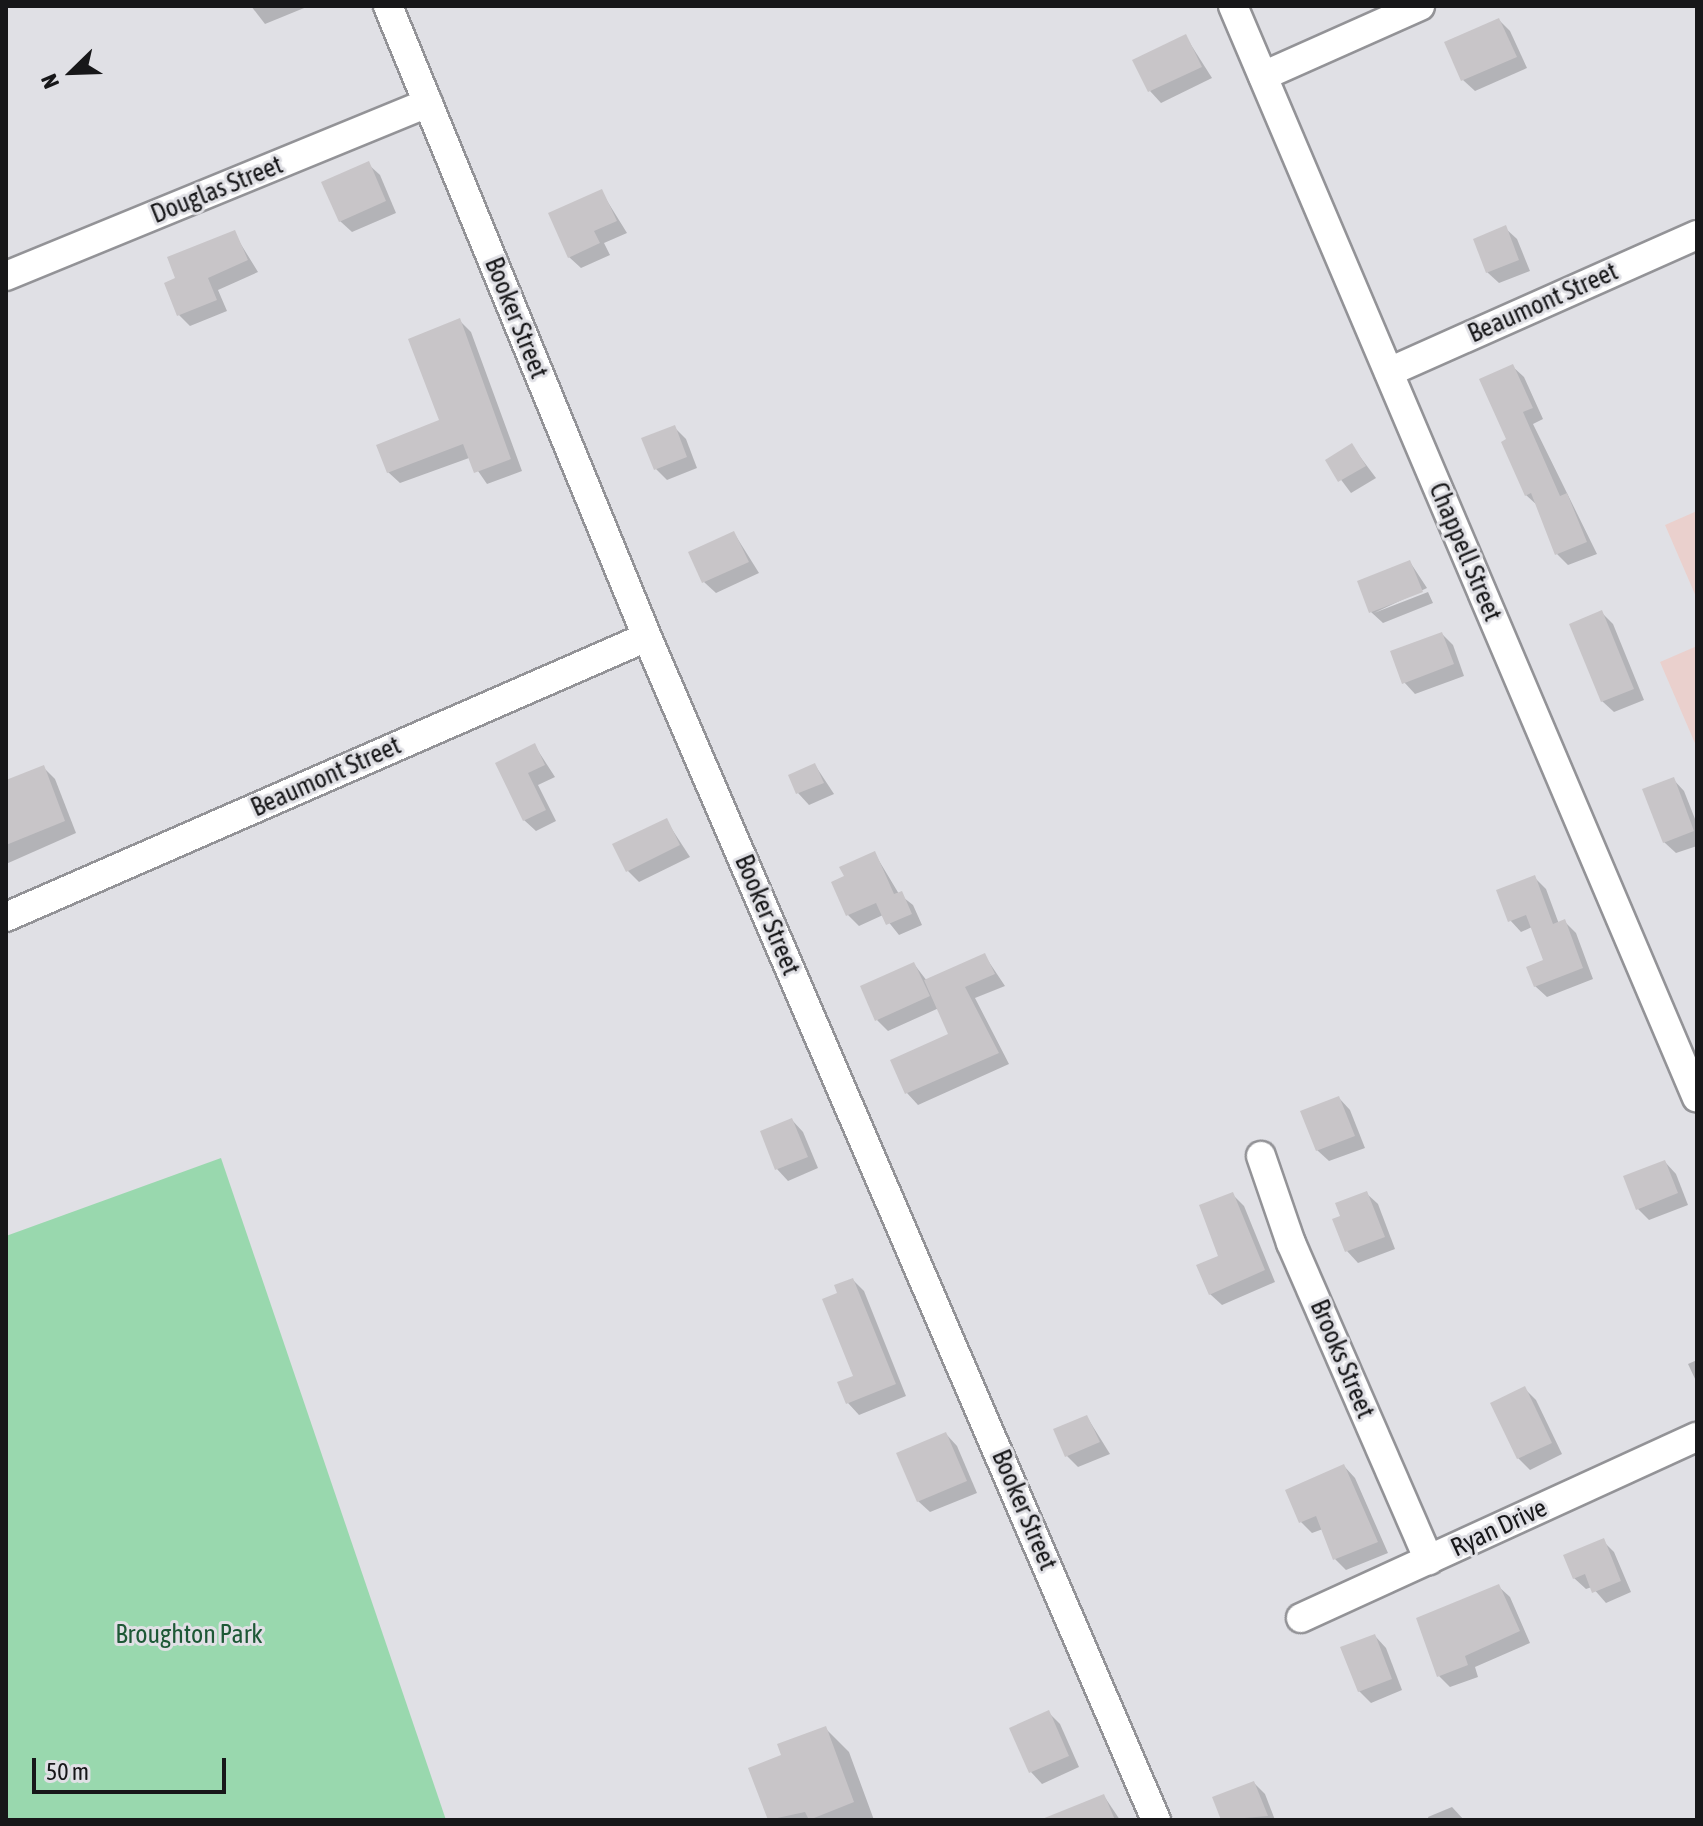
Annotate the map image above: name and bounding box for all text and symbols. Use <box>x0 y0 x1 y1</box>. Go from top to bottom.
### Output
north arrow <box>32 32 112 112</box>
text: N <box>35 70 64 92</box>
street label: Douglas Street <box>147 149 287 231</box>
street label: Booker Street <box>478 253 554 383</box>
street label: Beaumont Street <box>1463 256 1623 350</box>
street label: Chappell Street <box>1422 478 1508 626</box>
street label: Beaumont Street <box>246 730 406 824</box>
street label: Booker Street <box>728 850 806 980</box>
street label: Brooks Street <box>1303 1295 1381 1423</box>
street label: Booker Street <box>985 1445 1063 1575</box>
street label: Ryan Drive <box>1446 1492 1552 1564</box>
park label: Broughton Park <box>115 1619 263 1651</box>
scale bar <box>36 1742 230 1792</box>
text: 50 m <box>46 1758 89 1785</box>

